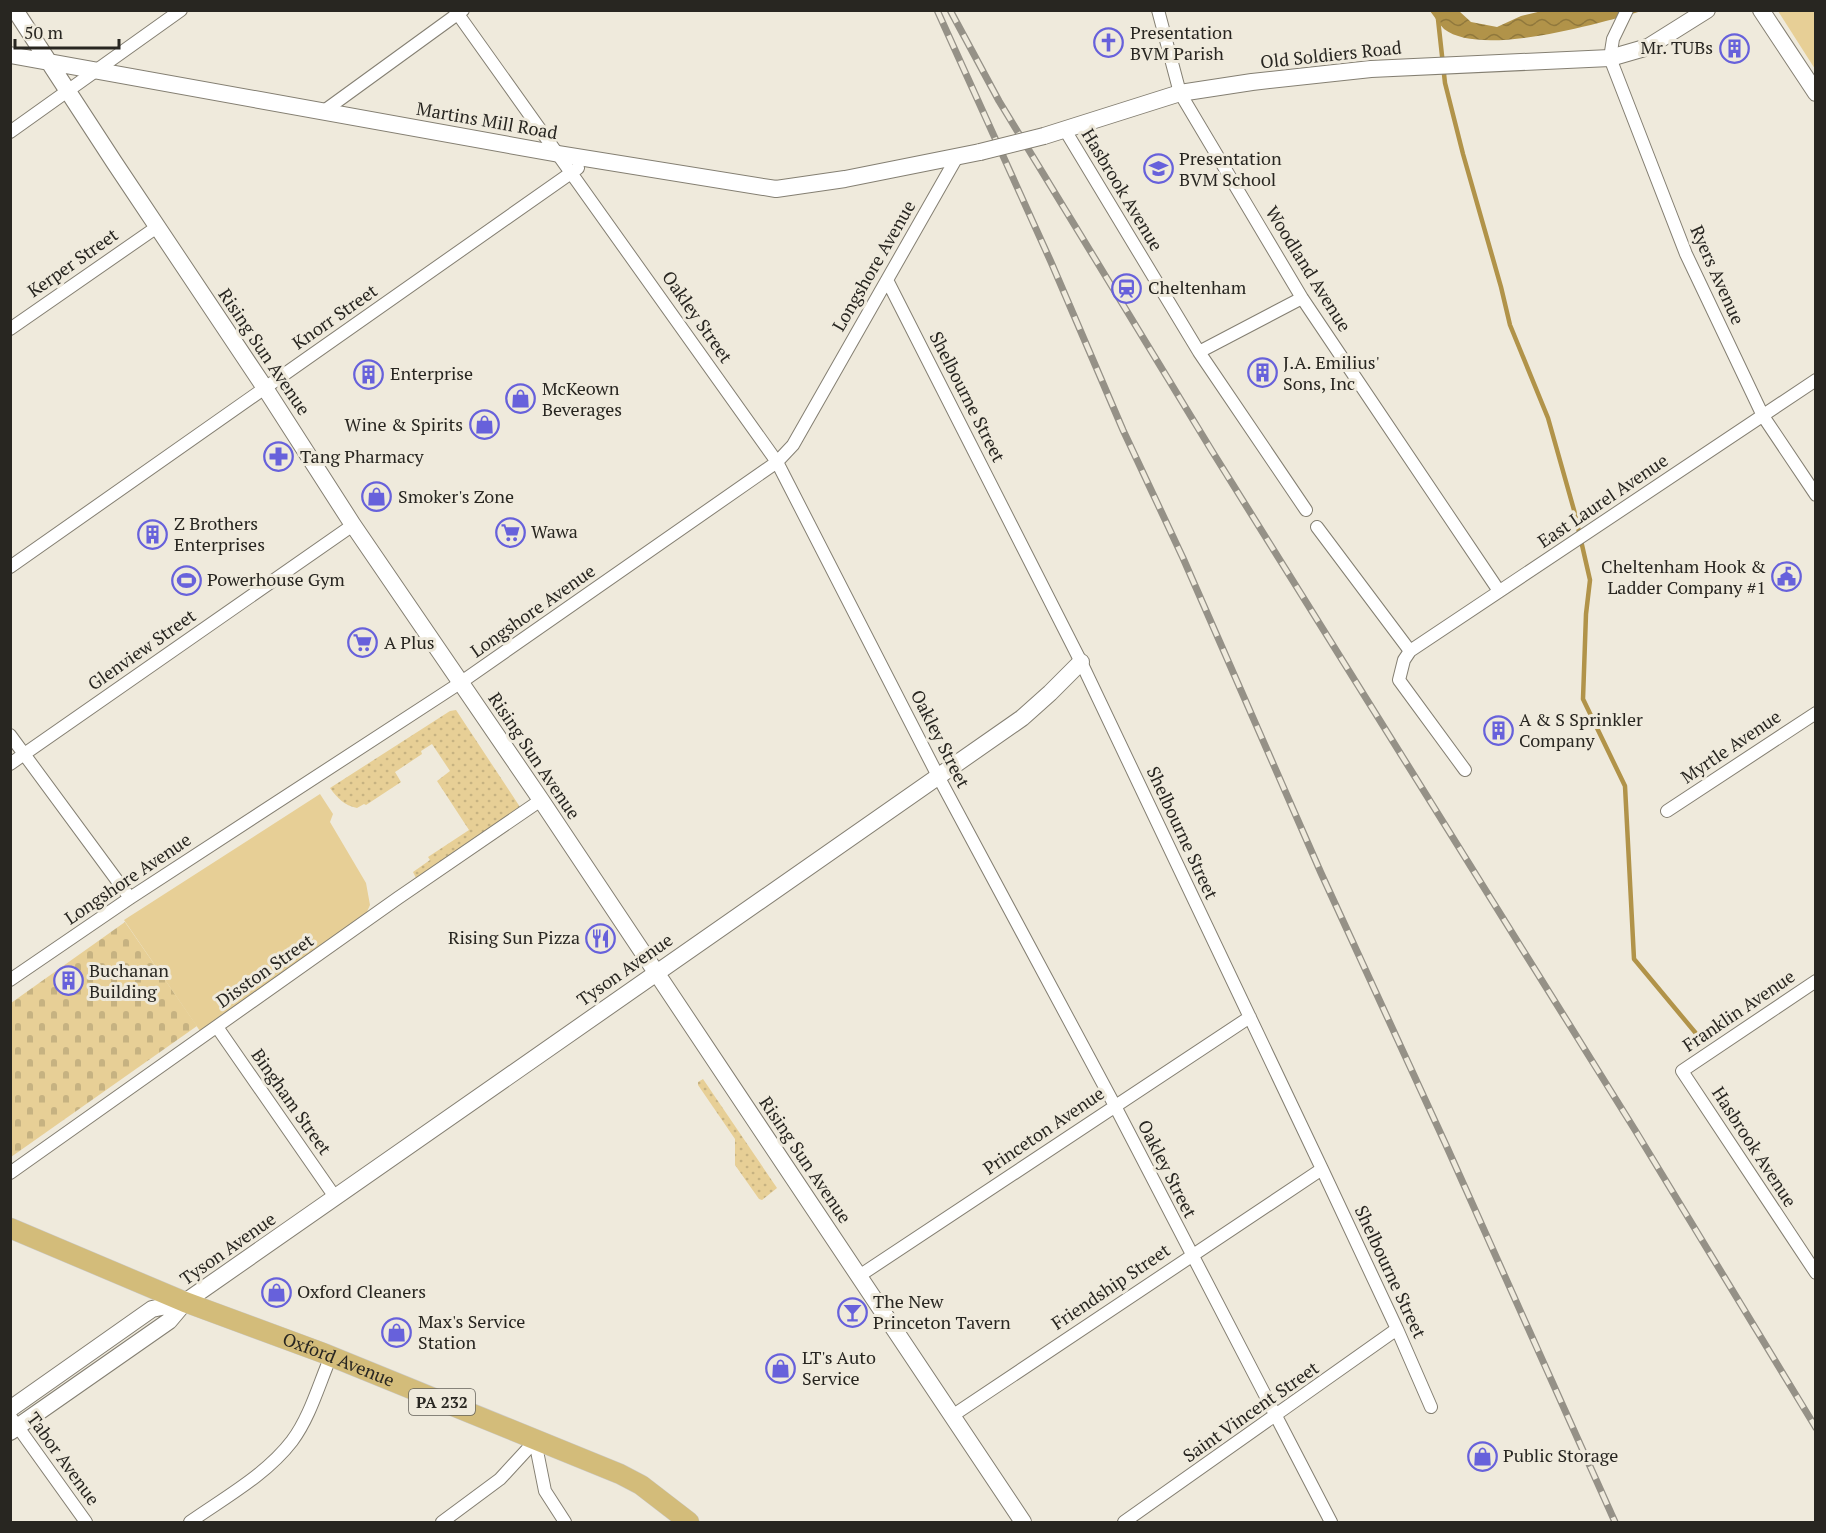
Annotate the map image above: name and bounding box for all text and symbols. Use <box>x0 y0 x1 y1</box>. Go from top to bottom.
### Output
scale bar <box>15 12 118 50</box>
text: 50 m <box>24 20 64 44</box>
place label: Presentation BVM Parish <box>1130 20 1233 65</box>
church icon: Presentation BVM Parish <box>1093 27 1125 59</box>
building icon: Mr. TUBs <box>1718 32 1750 64</box>
street label: Old Soldiers Road <box>1259 35 1403 73</box>
place label: Mr. TUBs <box>1640 35 1713 59</box>
street label: Martins Mill Road <box>415 96 560 144</box>
street label: Hasbrook Avenue <box>1077 124 1169 255</box>
place label: Presentation BVM School <box>1179 146 1282 191</box>
school or university icon: Presentation BVM School <box>1142 153 1174 185</box>
street label: Longshore Avenue <box>826 196 920 335</box>
street label: Woodland Avenue <box>1261 201 1357 336</box>
street label: Ryers Avenue <box>1685 221 1750 328</box>
street label: Kerper Street <box>22 222 123 302</box>
street label: Oakley Street <box>657 266 739 368</box>
station icon: Cheltenham <box>1111 272 1143 304</box>
place label: Cheltenham <box>1148 275 1247 299</box>
street label: Knorr Street <box>287 278 382 354</box>
street label: Rising Sun Avenue <box>213 283 316 420</box>
street label: Shelbourne Street <box>925 327 1011 466</box>
place label: J.A. Emilius' Sons, Inc <box>1283 350 1380 395</box>
building icon: J.A. Emilius' Sons, Inc <box>1246 357 1278 389</box>
building icon: Enterprise <box>353 358 385 390</box>
place label: Enterprise <box>390 361 473 385</box>
place label: McKeown Beverages <box>542 376 622 421</box>
shop icon: McKeown Beverages <box>505 383 537 415</box>
shop icon: Wine & Spirits <box>468 409 500 441</box>
place label: Wine & Spirits <box>345 412 463 436</box>
pharmacy icon: Tang Pharmacy <box>263 441 295 473</box>
place label: Tang Pharmacy <box>300 444 425 468</box>
street label: East Laurel Avenue <box>1533 448 1672 553</box>
shop icon: Smoker's Zone <box>361 481 393 513</box>
place label: Smoker's Zone <box>398 484 514 508</box>
place label: Z Brothers Enterprises <box>174 511 265 556</box>
supermarket icon: Wawa <box>494 516 526 548</box>
building icon: Z Brothers Enterprises <box>137 518 169 550</box>
place label: Wawa <box>531 519 578 543</box>
place label: Cheltenham Hook & Ladder Company #1 <box>1601 554 1766 599</box>
street label: Longshore Avenue <box>465 558 600 662</box>
public building icon: Cheltenham Hook & Ladder Company #1 <box>1771 561 1803 593</box>
sports icon: Powerhouse Gym <box>170 564 202 596</box>
place label: Powerhouse Gym <box>207 567 345 591</box>
street label: Glenview Street <box>83 603 200 695</box>
supermarket icon: A Plus <box>347 627 379 659</box>
place label: A Plus <box>384 630 435 654</box>
street label: Oakley Street <box>906 685 976 792</box>
street label: Rising Sun Avenue <box>483 687 586 824</box>
street label: Myrtle Avenue <box>1676 704 1785 788</box>
place label: A & S Sprinkler Company <box>1519 707 1643 752</box>
building icon: A & S Sprinkler Company <box>1482 714 1514 746</box>
street label: Shelbourne Street <box>1142 762 1224 903</box>
street label: Longshore Avenue <box>60 827 195 929</box>
restaurant icon: Rising Sun Pizza <box>585 922 617 954</box>
place label: Rising Sun Pizza <box>448 925 580 949</box>
street label: Tyson Avenue <box>572 927 677 1011</box>
street label: Disston Street <box>211 928 318 1013</box>
place label: Buchanan Building <box>89 958 169 1003</box>
street label: Franklin Avenue <box>1678 964 1799 1057</box>
building icon: Buchanan Building <box>52 965 84 997</box>
street label: Bingham Street <box>246 1044 337 1159</box>
street label: Princeton Avenue <box>978 1081 1109 1180</box>
street label: Hasbrook Avenue <box>1707 1082 1803 1211</box>
street label: Rising Sun Avenue <box>754 1091 857 1228</box>
street label: Oakley Street <box>1133 1115 1203 1222</box>
street label: Shelbourne Street <box>1350 1201 1432 1342</box>
street label: Tyson Avenue <box>175 1206 280 1290</box>
street label: Friendship Street <box>1046 1237 1175 1335</box>
shop icon: Oxford Cleaners <box>260 1276 292 1308</box>
place label: Oxford Cleaners <box>297 1279 426 1303</box>
place label: The New Princeton Tavern <box>873 1289 1011 1334</box>
bar icon: The New Princeton Tavern <box>836 1296 868 1328</box>
place label: Max's Service Station <box>418 1309 525 1354</box>
shop icon: Max's Service Station <box>381 1316 413 1348</box>
street label: Oxford Avenue <box>280 1326 398 1392</box>
place label: LT's Auto Service <box>802 1345 876 1390</box>
shop icon: LT's Auto Service <box>765 1352 797 1384</box>
street label: Saint Vincent Street <box>1178 1355 1323 1467</box>
road number: PA 232 <box>409 1389 475 1415</box>
street label: Tabor Avenue <box>22 1407 106 1510</box>
shop icon: Public Storage <box>1466 1440 1498 1472</box>
place label: Public Storage <box>1503 1443 1618 1467</box>

